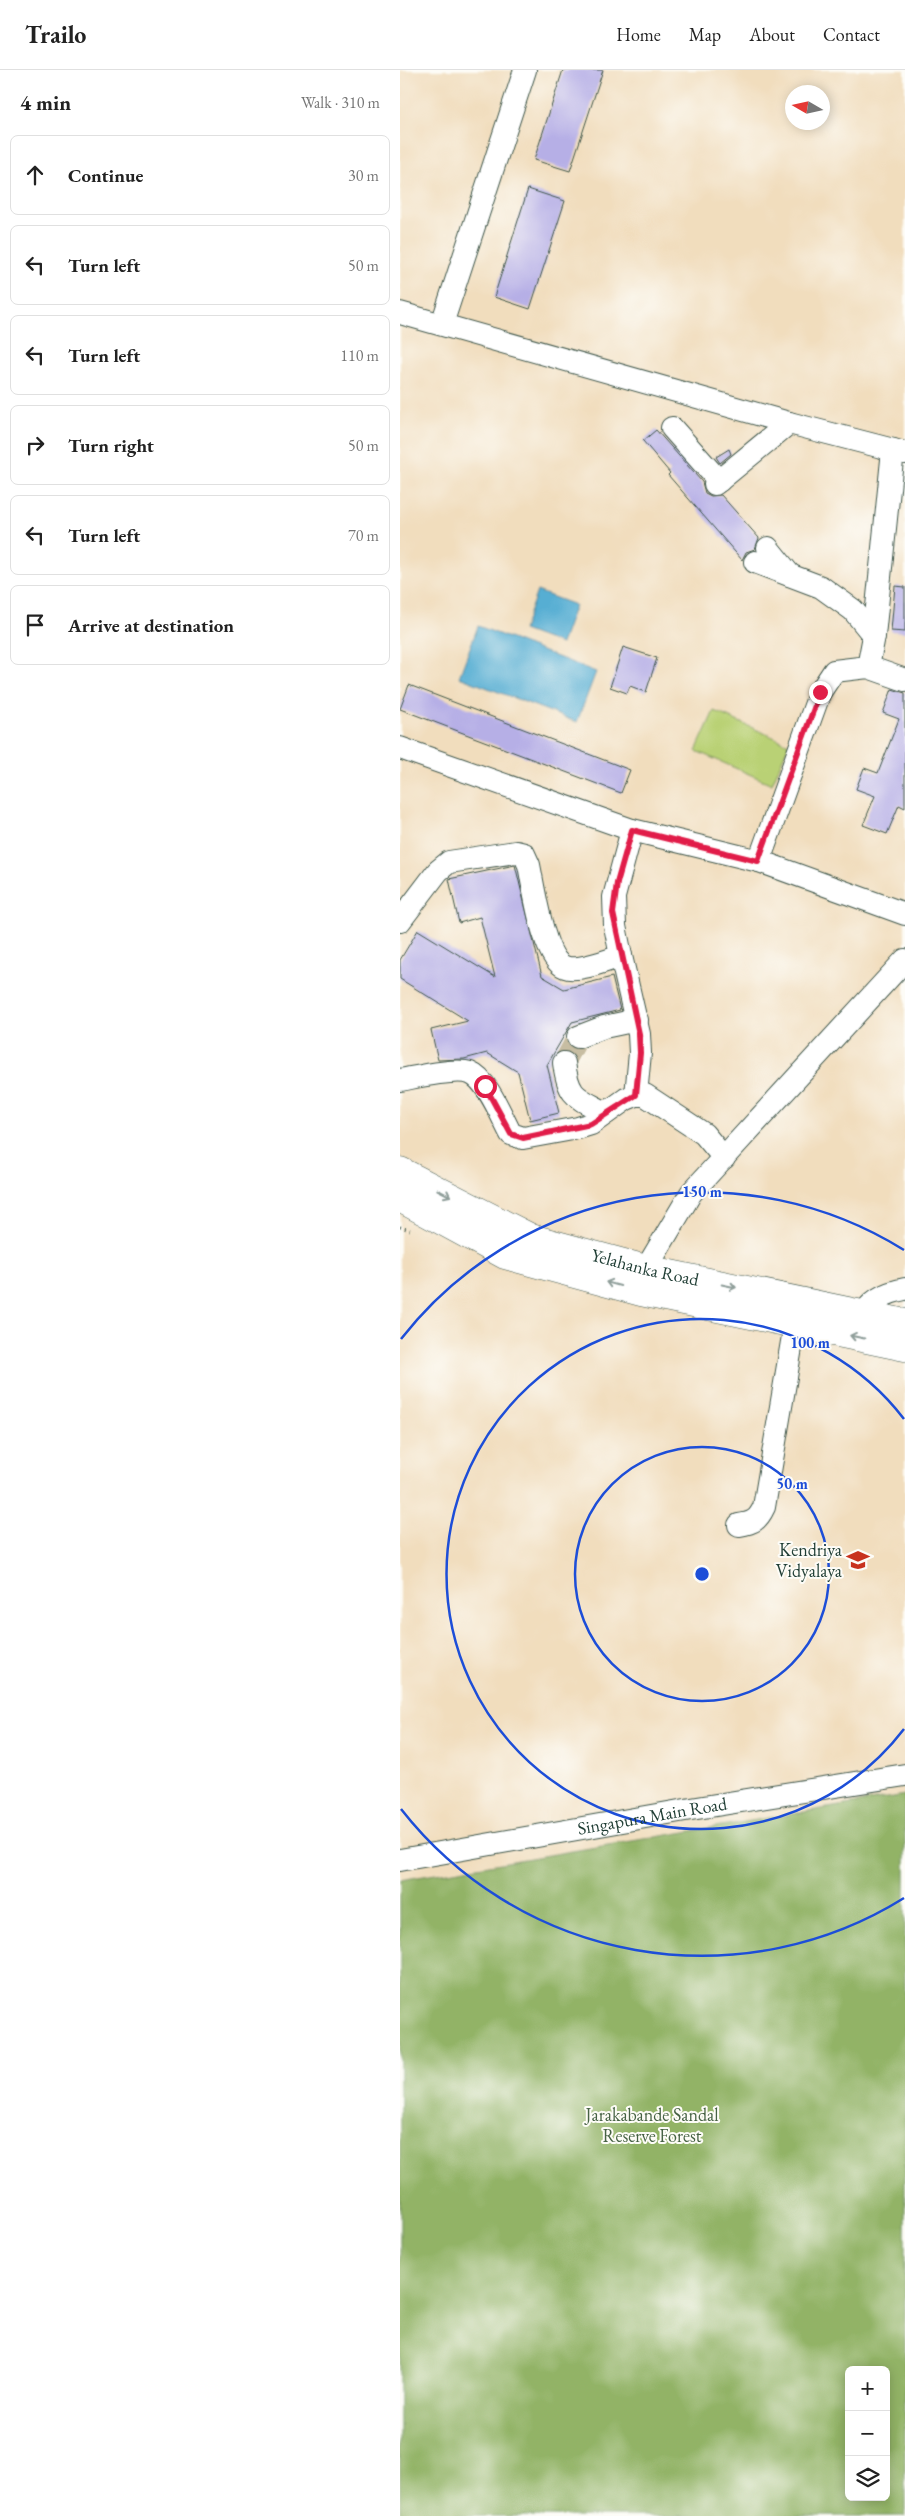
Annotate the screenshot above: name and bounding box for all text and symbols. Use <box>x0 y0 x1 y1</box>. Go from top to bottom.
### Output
text: Trailo <box>25 19 86 50</box>
text: Home <box>616 23 661 46</box>
text: Map <box>689 23 721 46</box>
text: About <box>749 23 795 46</box>
text: Contact <box>823 23 880 46</box>
north arrow <box>785 85 830 130</box>
text: 4 min <box>20 89 71 116</box>
text: Walk · 310 m <box>301 92 380 113</box>
icon: ahead <box>21 161 49 189</box>
text: Continue <box>68 163 143 188</box>
text: 30 m <box>348 165 379 186</box>
icon: left <box>21 251 49 279</box>
text: Turn left <box>68 253 140 278</box>
text: 50 m <box>348 255 379 276</box>
icon: left <box>21 341 49 369</box>
text: Turn left <box>68 343 140 368</box>
text: 110 m <box>340 345 379 366</box>
icon: right <box>21 431 49 459</box>
text: Turn right <box>68 433 154 458</box>
text: 50 m <box>348 435 379 456</box>
icon: left <box>21 521 49 549</box>
text: Turn left <box>68 523 140 548</box>
text: 70 m <box>348 525 379 546</box>
icon: arrive <box>21 611 49 639</box>
text: Arrive at destination <box>68 613 234 638</box>
route end <box>809 681 832 704</box>
route start <box>474 1075 497 1098</box>
text: 150 m <box>682 1182 722 1201</box>
one-way arrow <box>436 1188 451 1198</box>
street label: Yelahanka Road <box>589 1243 702 1291</box>
one-way arrow <box>605 1279 621 1289</box>
one-way arrow <box>721 1282 737 1292</box>
one-way arrow <box>850 1332 866 1341</box>
text: 100 m <box>790 1333 830 1352</box>
text: 50 m <box>776 1474 808 1493</box>
place label: Kendriya Vidyalaya <box>776 1538 843 1582</box>
school or university icon: Kendriya Vidyalaya <box>845 1547 871 1573</box>
centre of rings <box>693 1565 711 1583</box>
street label: Singapura Main Road <box>576 1791 729 1840</box>
park label: Jarakabande Sandal Reserve Forest <box>583 2103 719 2147</box>
map controls <box>845 2366 890 2501</box>
button: + <box>845 2366 890 2411</box>
button: − <box>845 2411 890 2456</box>
button: layers <box>845 2456 890 2501</box>

